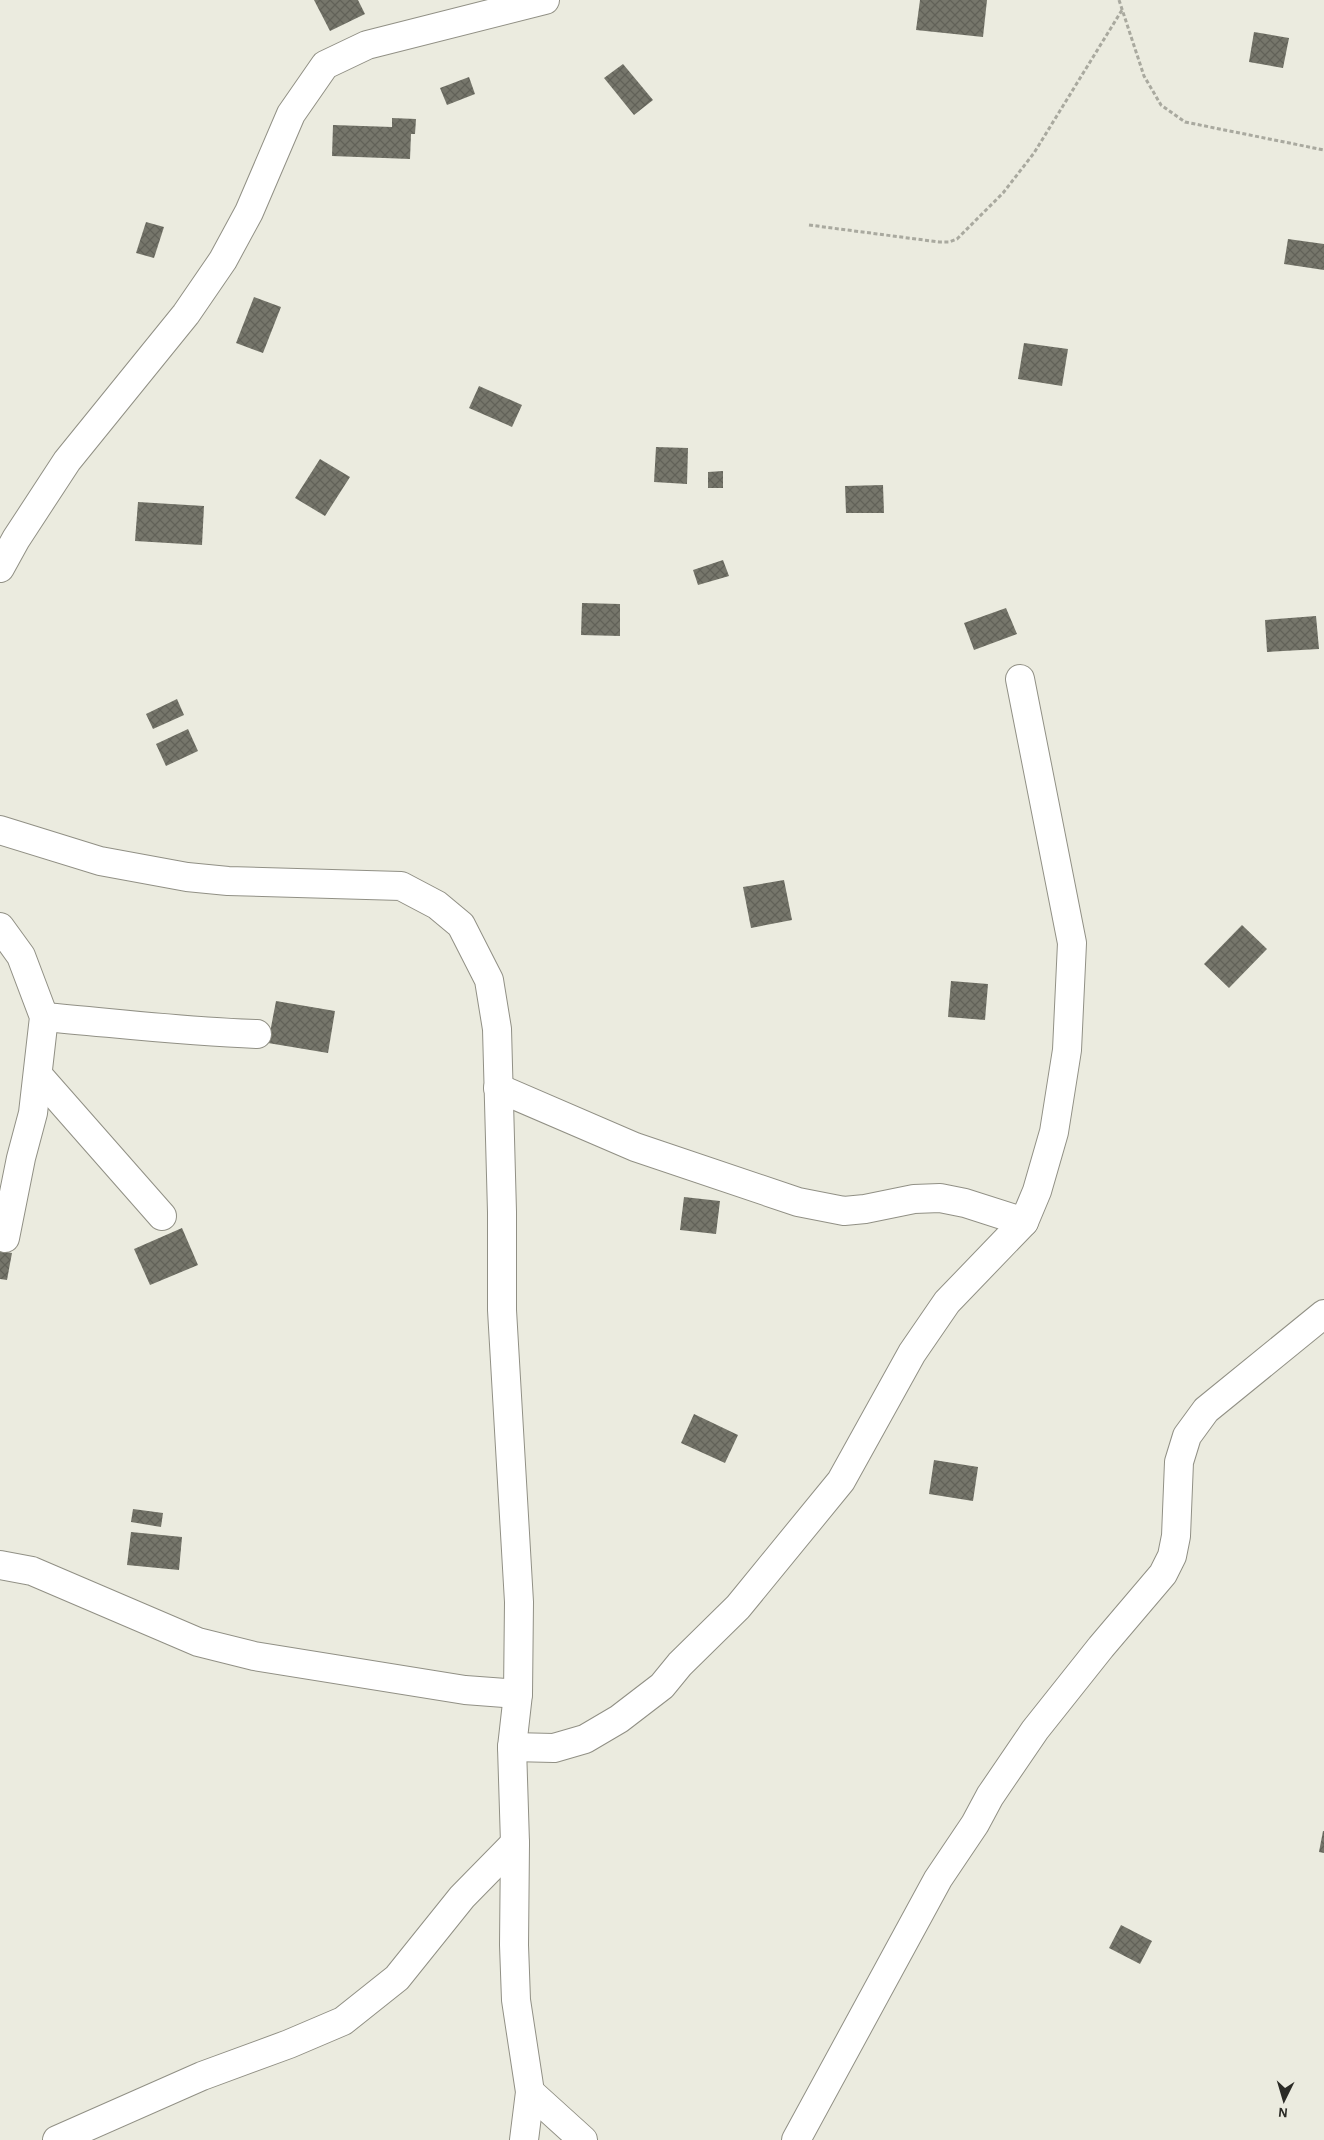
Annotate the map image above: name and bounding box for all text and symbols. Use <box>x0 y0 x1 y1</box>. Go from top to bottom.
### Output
north arrow <box>1259 2075 1309 2125</box>
text: N <box>1277 2105 1288 2119</box>

